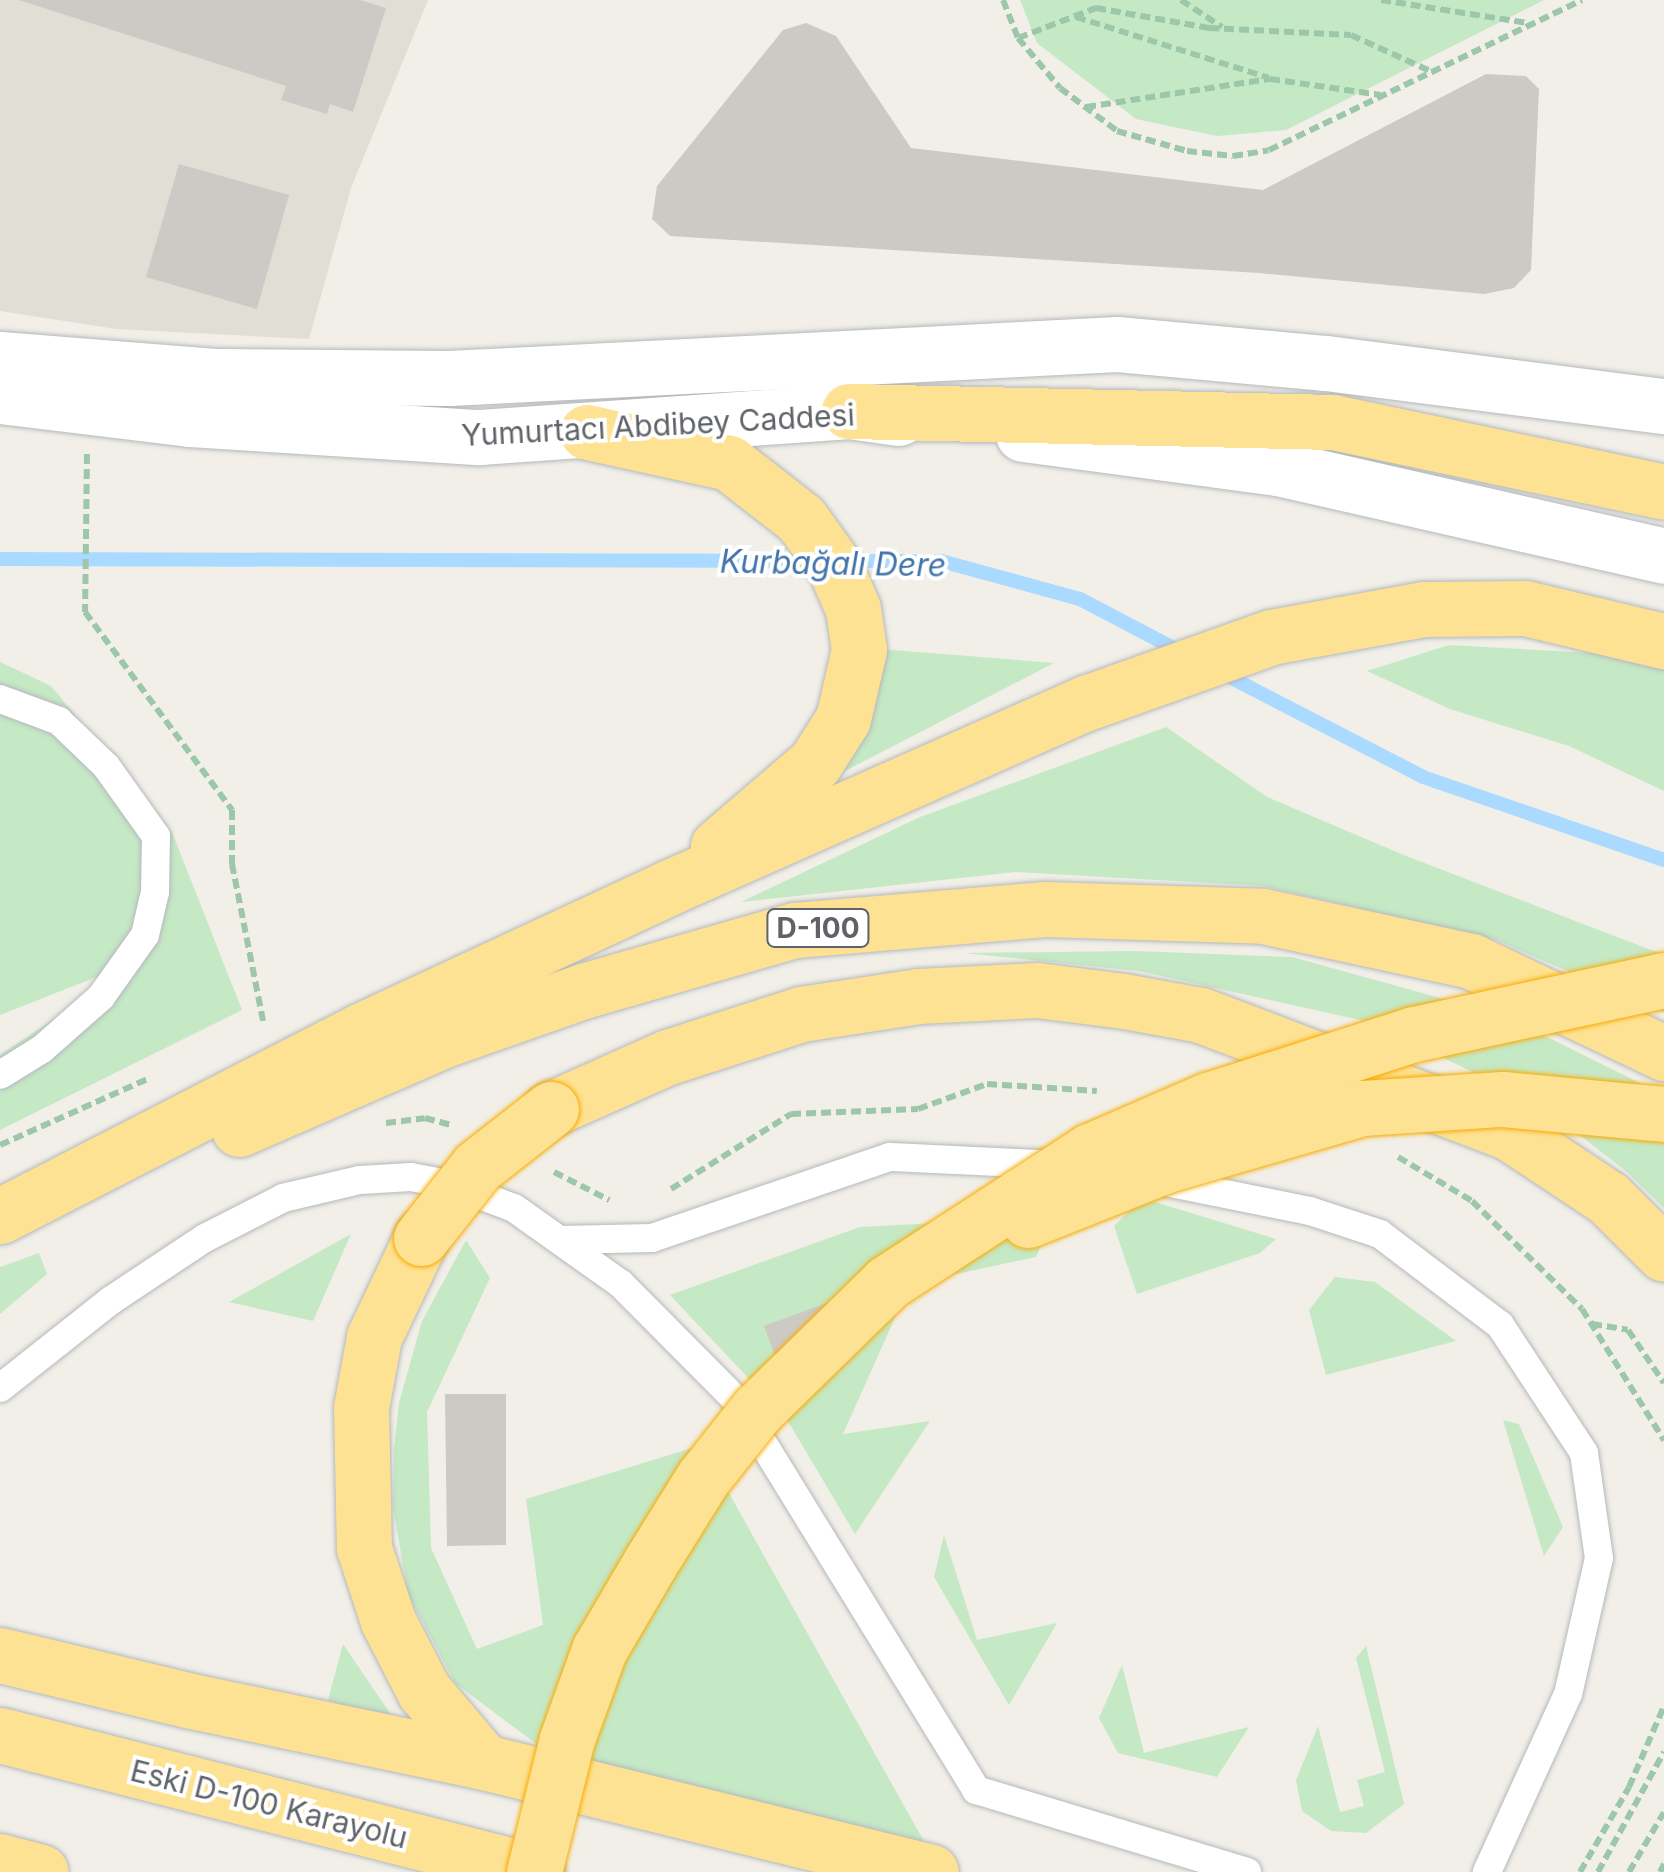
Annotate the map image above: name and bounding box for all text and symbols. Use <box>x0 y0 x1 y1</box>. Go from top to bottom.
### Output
street label: Yumurtacı Abdibey Caddesi <box>460 397 856 453</box>
water label: Kurbağalı Dere <box>719 543 947 585</box>
road number: D-100 <box>766 905 870 951</box>
street label: Eski D-100 Karayolu <box>127 1752 411 1856</box>

